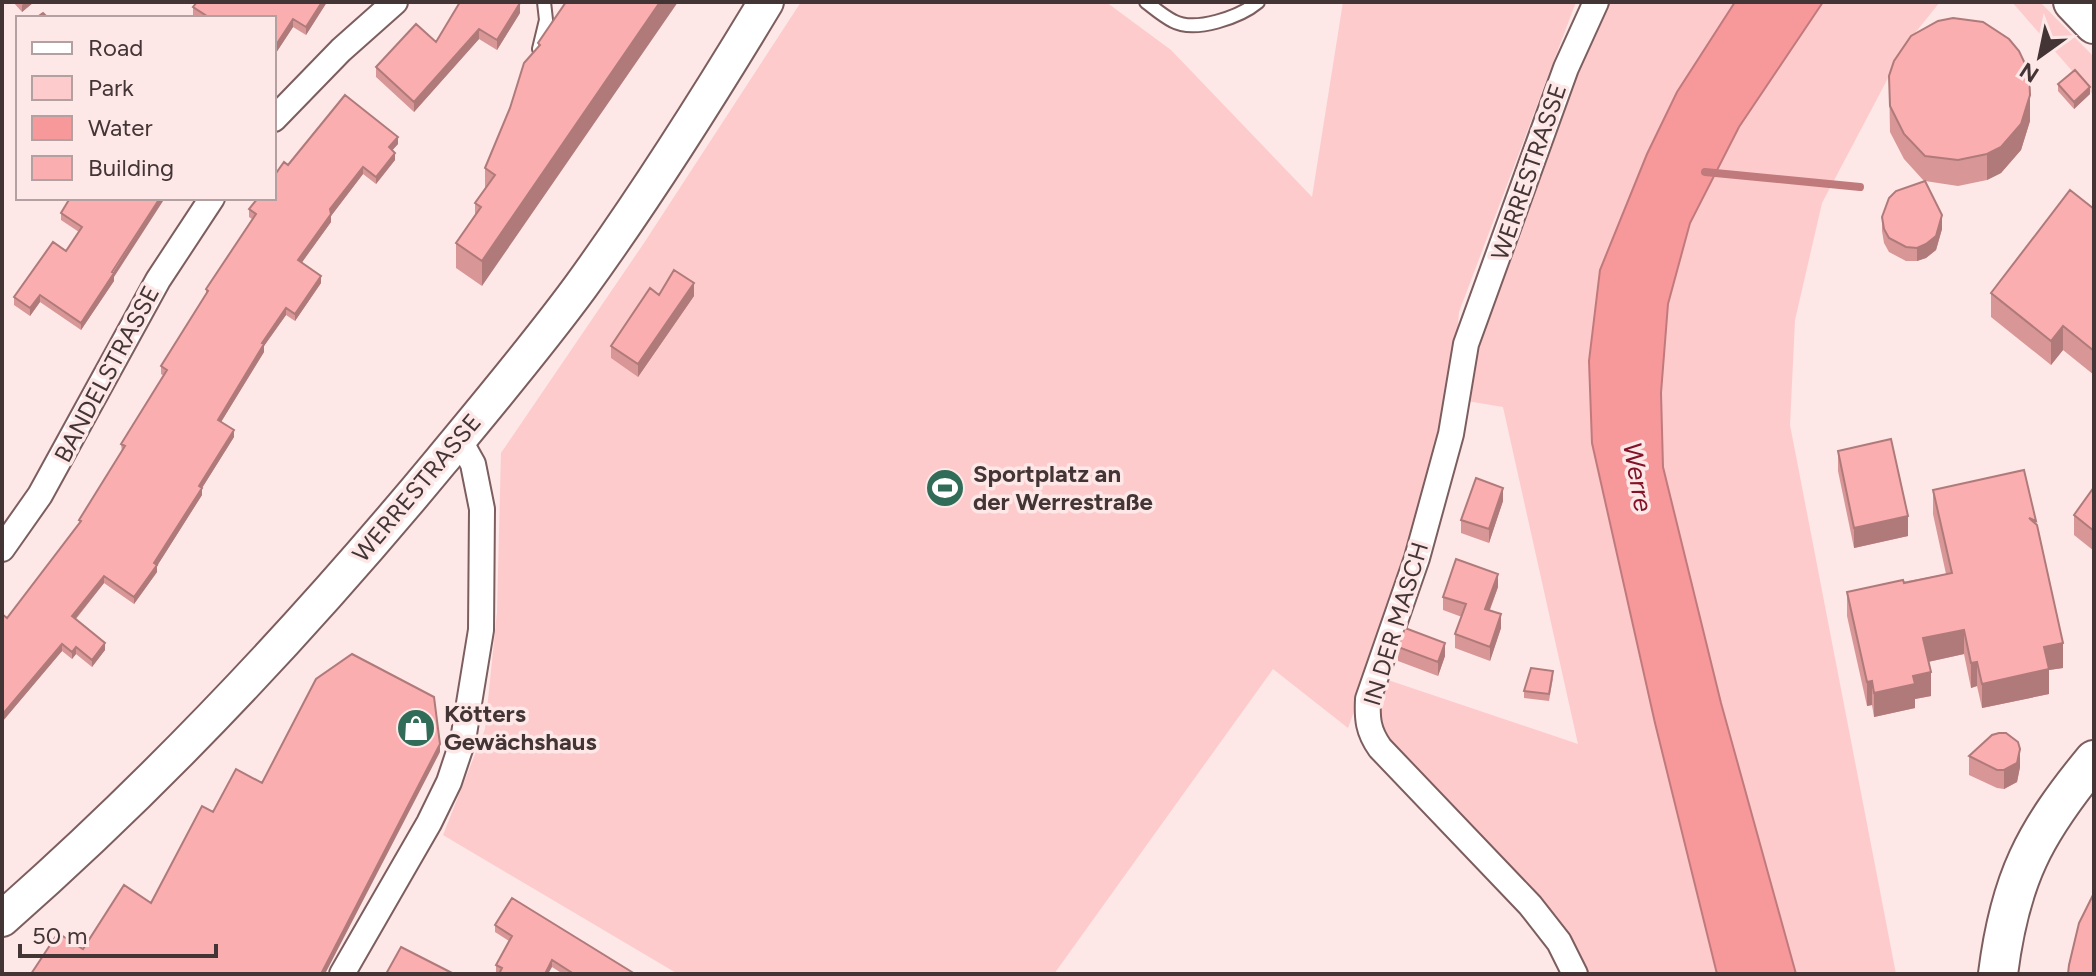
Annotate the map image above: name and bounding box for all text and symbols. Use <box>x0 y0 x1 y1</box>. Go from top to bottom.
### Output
legend <box>16 16 276 200</box>
north arrow <box>2000 16 2080 96</box>
text: Road <box>88 33 143 62</box>
text: N <box>2015 56 2044 88</box>
text: Park <box>88 73 134 102</box>
street label: WERRESTRASSE <box>1485 80 1572 264</box>
text: Water <box>88 113 153 142</box>
text: Building <box>88 153 174 182</box>
street label: BANDELSTRASSE <box>48 281 165 467</box>
street label: WERRESTRASSE <box>346 408 487 568</box>
water label: Werre <box>1616 440 1660 514</box>
place label: Sportplatz an der Werrestraße <box>973 459 1153 516</box>
sports icon: Sportplatz an der Werrestraße <box>924 467 966 509</box>
street label: IN DER MASCH <box>1357 539 1434 709</box>
place label: Kötters Gewächshaus <box>444 699 597 756</box>
shop icon: Kötters Gewächshaus <box>395 707 437 749</box>
scale bar <box>20 908 216 958</box>
text: 50 m <box>32 921 88 950</box>

